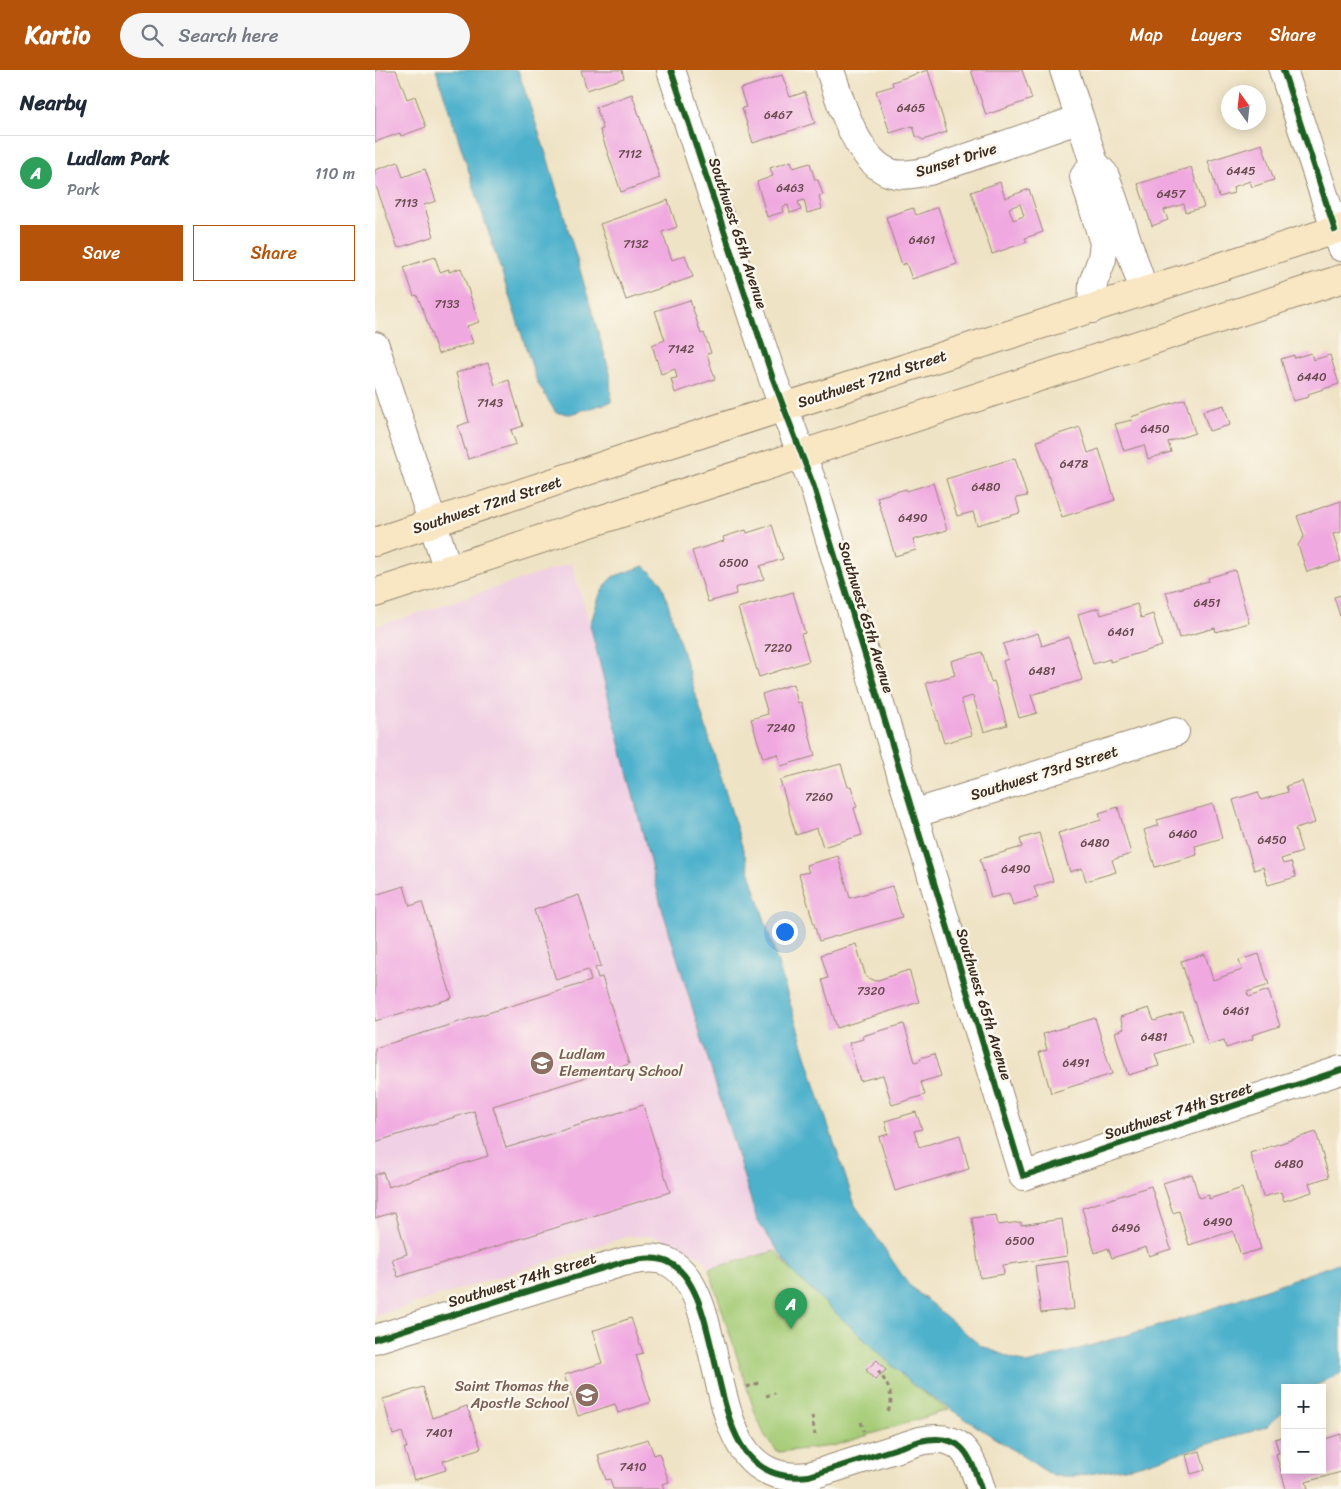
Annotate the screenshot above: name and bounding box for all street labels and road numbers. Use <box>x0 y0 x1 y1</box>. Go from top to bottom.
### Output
street label: Sunset Drive <box>912 135 1000 185</box>
street label: Southwest 65th Avenue <box>701 154 775 312</box>
street label: Southwest 72nd Street <box>794 342 950 415</box>
street label: Southwest 72nd Street <box>409 468 565 541</box>
street label: Southwest 65th Avenue <box>830 538 902 696</box>
street label: Southwest 73rd Street <box>967 738 1122 808</box>
street label: Southwest 65th Avenue <box>948 925 1020 1083</box>
street label: Southwest 74th Street <box>1101 1075 1256 1147</box>
street label: Southwest 74th Street <box>444 1245 600 1315</box>

